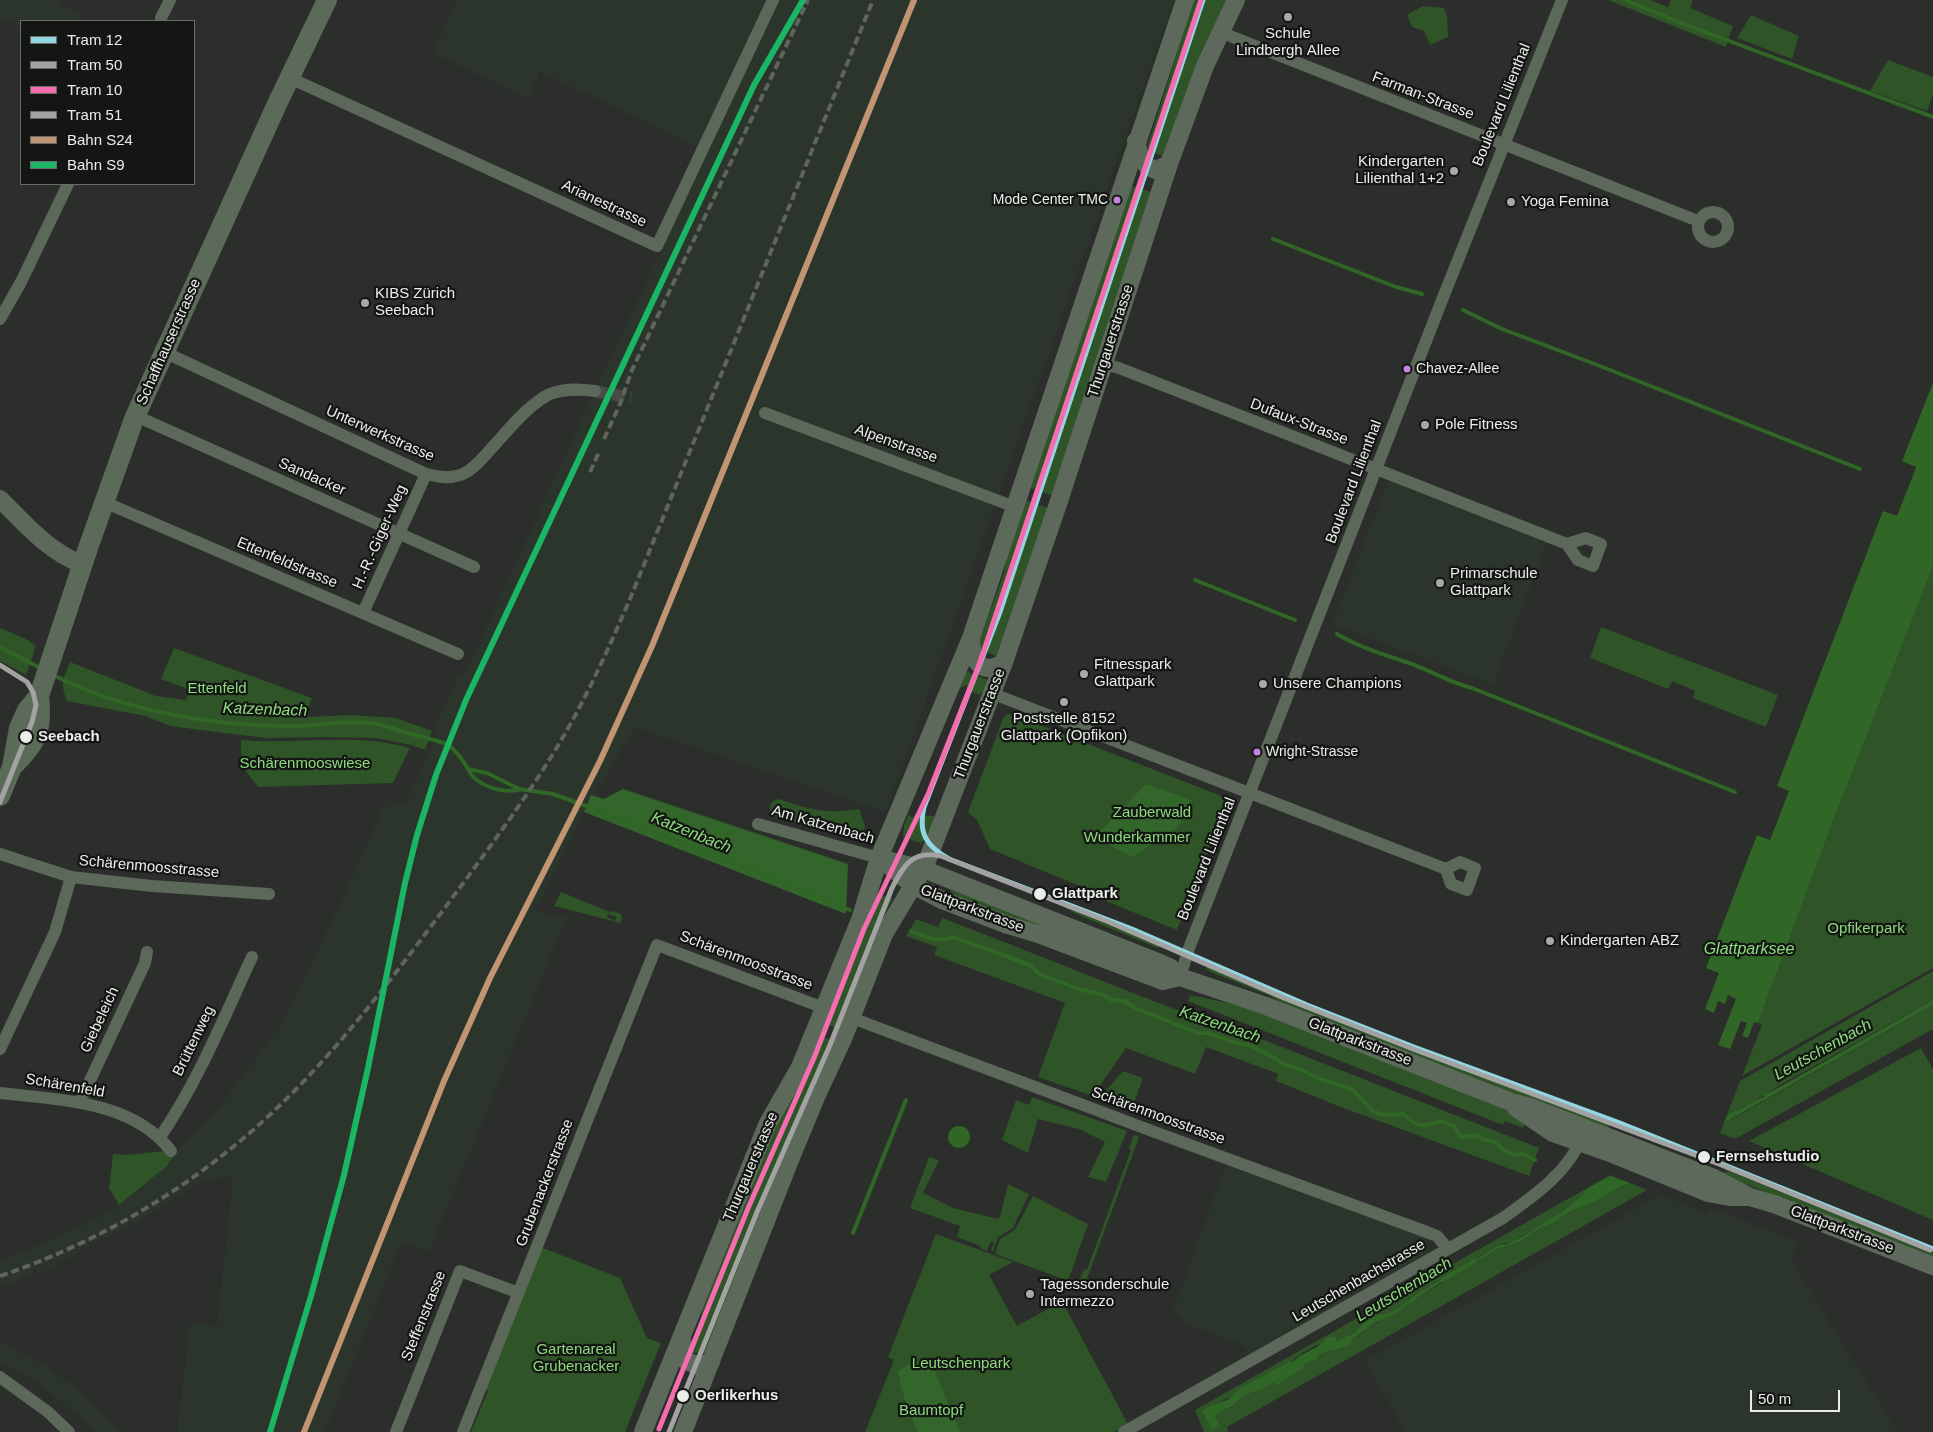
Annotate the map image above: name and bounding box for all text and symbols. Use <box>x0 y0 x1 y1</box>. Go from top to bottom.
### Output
marker: Schule Lindbergh Allee <box>1282 11 1294 23</box>
legend <box>20 20 195 185</box>
place label: Schule Lindbergh Allee <box>1236 25 1340 60</box>
text: Tram 12 <box>67 31 122 48</box>
street label: Boulevard Lilienthal <box>1469 41 1535 169</box>
text: Tram 50 <box>67 56 122 73</box>
street label: Farman-Strasse <box>1370 68 1476 124</box>
text: Tram 10 <box>67 81 122 98</box>
text: Tram 51 <box>67 106 122 123</box>
text: Bahn S24 <box>67 131 133 148</box>
place label: Kindergarten Lilienthal 1+2 <box>1355 153 1444 188</box>
text: Bahn S9 <box>67 156 125 173</box>
marker: Kindergarten Lilienthal 1+2 <box>1448 165 1460 177</box>
street label: Arianestrasse <box>559 176 649 232</box>
place label: Mode Center TMC <box>993 192 1108 208</box>
place label: Yoga Femina <box>1521 193 1609 211</box>
marker: Mode Center TMC <box>1112 195 1122 205</box>
marker: Yoga Femina <box>1505 196 1517 208</box>
street label: Schaffhauserstrasse <box>133 276 205 408</box>
street label: Thurgauerstrasse <box>1084 282 1138 400</box>
place label: KIBS Zürich Seebach <box>375 285 455 320</box>
marker: KIBS Zürich Seebach <box>359 297 371 309</box>
place label: Chavez-Allee <box>1416 361 1499 377</box>
marker: Chavez-Allee <box>1402 364 1412 374</box>
street label: Dufaux-Strasse <box>1248 395 1350 449</box>
street label: Unterwerkstrasse <box>323 402 437 466</box>
place label: Pole Fitness <box>1435 416 1518 434</box>
street label: Boulevard Lilienthal <box>1322 418 1386 546</box>
marker: Pole Fitness <box>1419 419 1431 431</box>
street label: Alpenstrasse <box>852 421 940 467</box>
street label: Sandacker <box>276 454 348 500</box>
street label: H.-R.-Giger-Weg <box>349 482 411 592</box>
street label: Ettenfeldstrasse <box>234 534 340 592</box>
place label: Primarschule Glattpark <box>1450 565 1538 600</box>
marker: Primarschule Glattpark <box>1434 577 1446 589</box>
place label: Fitnesspark Glattpark <box>1094 656 1172 691</box>
street label: Thurgauerstrasse <box>951 666 1009 782</box>
marker: Fitnesspark Glattpark <box>1078 668 1090 680</box>
place label: Unsere Champions <box>1273 675 1401 693</box>
marker: Unsere Champions <box>1257 678 1269 690</box>
park label: Ettenfeld <box>187 680 247 698</box>
marker: Poststelle 8152 Glattpark (Opfikon) <box>1058 696 1070 708</box>
water label: Katzenbach <box>222 699 308 721</box>
place label: Poststelle 8152 Glattpark (Opfikon) <box>1001 710 1127 745</box>
place label: Seebach <box>38 728 100 746</box>
marker: Seebach <box>18 729 34 745</box>
place label: Wright-Strasse <box>1266 744 1358 760</box>
marker: Wright-Strasse <box>1252 747 1262 757</box>
park label: Schärenmooswiese <box>240 755 370 773</box>
street label: Boulevard Lilienthal <box>1174 795 1240 923</box>
street label: Am Katzenbach <box>770 802 876 848</box>
park label: Zauberwald <box>1113 804 1191 822</box>
water label: Katzenbach <box>648 808 734 858</box>
park label: Wunderkammer <box>1084 829 1190 847</box>
street label: Schärenmoosstrasse <box>78 852 220 882</box>
street label: Glattparkstrasse <box>918 881 1026 937</box>
place label: Glattpark <box>1052 885 1118 903</box>
marker: Glattpark <box>1032 886 1048 902</box>
park label: Opfikerpark <box>1827 920 1905 938</box>
street label: Schärenmoosstrasse <box>677 927 815 995</box>
place label: Kindergarten ABZ <box>1560 932 1679 950</box>
marker: Kindergarten ABZ <box>1544 935 1556 947</box>
water label: Glattparksee <box>1704 940 1794 960</box>
street label: Giebeleich <box>77 984 123 1056</box>
water label: Katzenbach <box>1177 1002 1263 1048</box>
street label: Brüttenweg <box>169 1003 219 1079</box>
street label: Glattparkstrasse <box>1306 1014 1414 1070</box>
water label: Leutschenbach <box>1771 1015 1875 1085</box>
street label: Schärenfeld <box>24 1070 106 1102</box>
street label: Schärenmoosstrasse <box>1089 1083 1227 1149</box>
street label: Thurgauerstrasse <box>720 1109 782 1225</box>
street label: Grubenackerstrasse <box>512 1117 578 1249</box>
place label: Fernsehstudio <box>1716 1148 1819 1166</box>
marker: Fernsehstudio <box>1696 1149 1712 1165</box>
street label: Glattparkstrasse <box>1788 1202 1896 1258</box>
street label: Leutschenbachstrasse <box>1290 1236 1428 1326</box>
water label: Leutschenbach <box>1353 1254 1455 1326</box>
street label: Steffenstrasse <box>398 1268 450 1364</box>
place label: Tagessonderschule Intermezzo <box>1040 1276 1169 1311</box>
marker: Tagessonderschule Intermezzo <box>1024 1288 1036 1300</box>
park label: Gartenareal Grubenacker <box>533 1341 619 1376</box>
park label: Leutschenpark <box>912 1355 1010 1373</box>
scale bar <box>1753 1380 1843 1412</box>
place label: Oerlikerhus <box>695 1387 778 1405</box>
marker: Oerlikerhus <box>675 1388 691 1404</box>
text: 50 m <box>1758 1390 1791 1407</box>
park label: Baumtopf <box>899 1402 963 1420</box>

